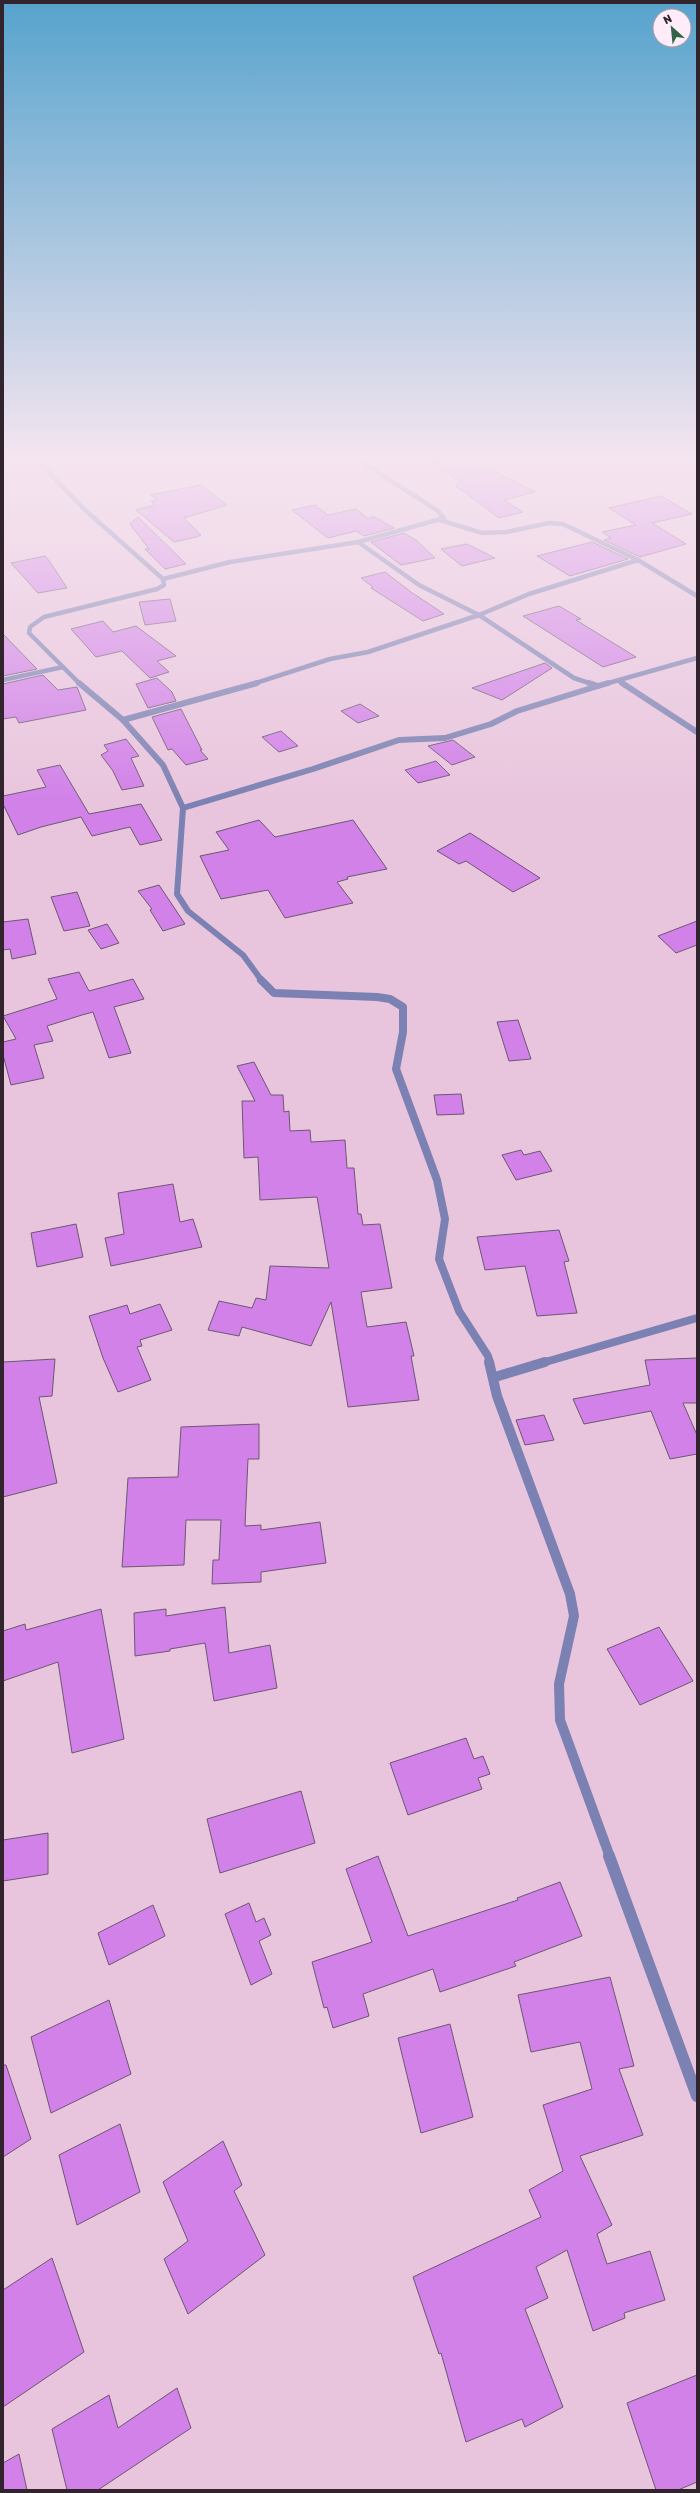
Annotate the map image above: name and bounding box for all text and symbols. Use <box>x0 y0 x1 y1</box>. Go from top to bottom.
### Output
north arrow <box>652 8 692 48</box>
text: N <box>661 12 674 27</box>

